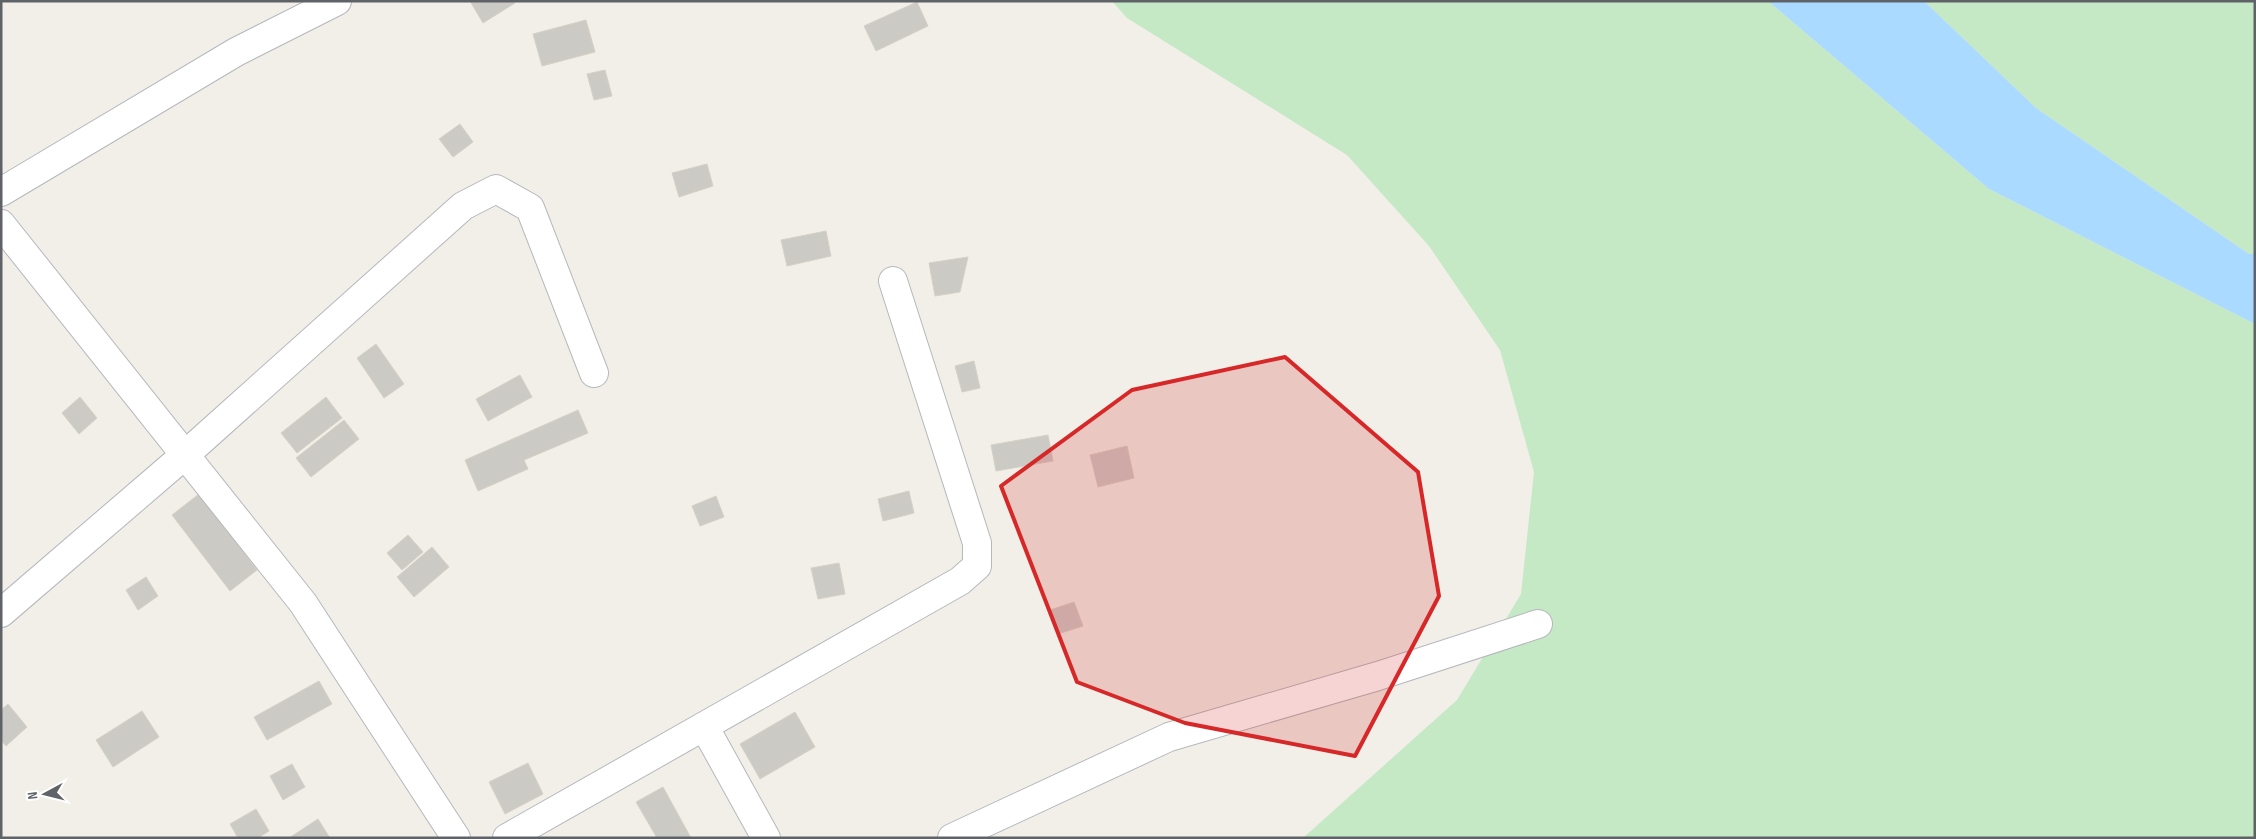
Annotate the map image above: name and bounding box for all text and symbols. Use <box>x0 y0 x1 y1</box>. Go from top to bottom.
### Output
north arrow <box>20 769 70 819</box>
text: N <box>24 791 41 800</box>

